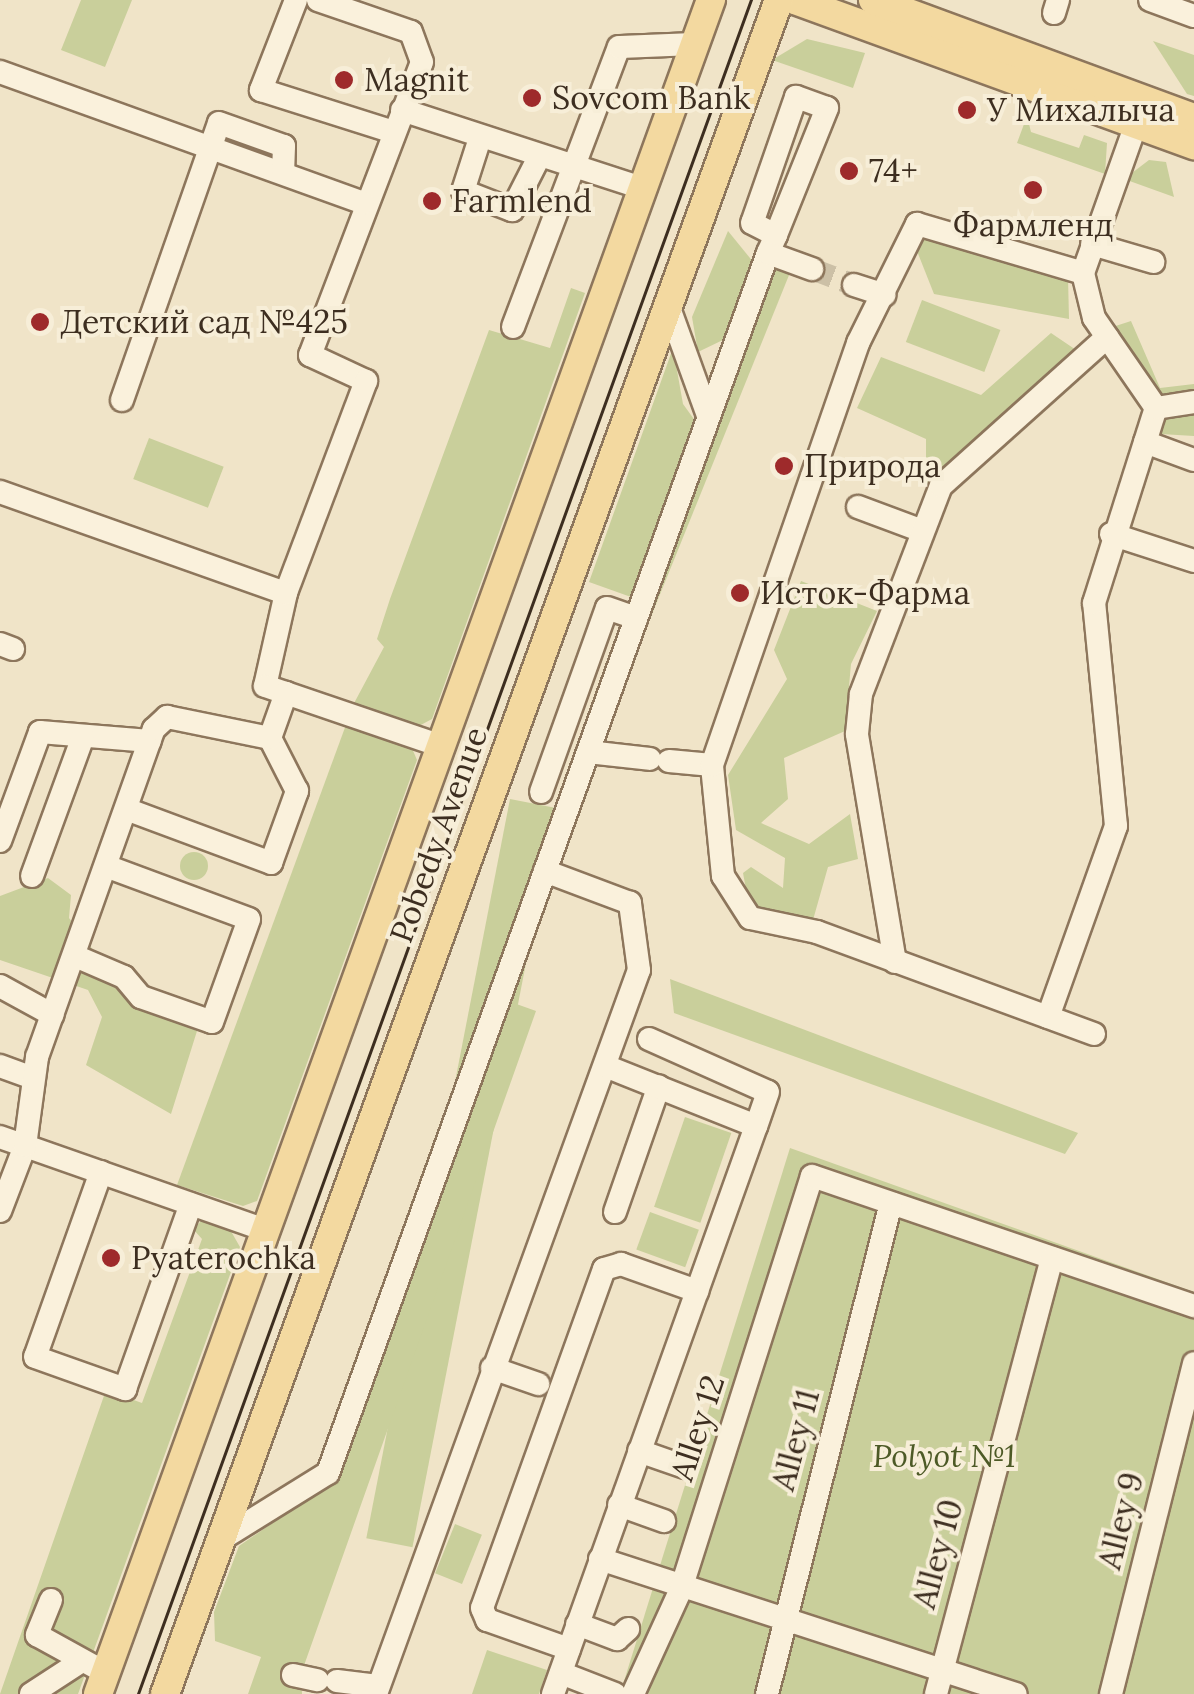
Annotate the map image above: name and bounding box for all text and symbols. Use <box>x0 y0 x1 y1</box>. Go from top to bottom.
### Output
place label: Magnit <box>364 61 469 99</box>
marker: Magnit <box>333 69 355 91</box>
place label: Sovcom Bank <box>552 79 750 117</box>
marker: Sovcom Bank <box>521 87 543 109</box>
place label: У Михалыча <box>987 91 1175 129</box>
marker: У Михалыча <box>956 99 978 121</box>
place label: 74+ <box>869 152 918 190</box>
marker: 74+ <box>838 160 860 182</box>
marker: Фармленд <box>1022 179 1044 201</box>
place label: Farmlend <box>452 182 592 220</box>
marker: Farmlend <box>421 190 443 212</box>
place label: Фармленд <box>953 206 1113 244</box>
place label: Детский сад №425 <box>60 303 348 341</box>
marker: Детский сад №425 <box>29 311 51 333</box>
place label: Природа <box>804 447 941 485</box>
marker: Природа <box>773 455 795 477</box>
place label: Исток-Фарма <box>760 574 970 612</box>
marker: Исток-Фарма <box>729 582 751 604</box>
street label: Pobedy Avenue <box>382 722 496 948</box>
place label: Pyaterochka <box>131 1239 316 1277</box>
marker: Pyaterochka <box>100 1247 122 1269</box>
street label: Alley 12 <box>663 1370 733 1486</box>
street label: Alley 11 <box>764 1385 828 1495</box>
park label: Polyot №1 <box>872 1437 1016 1475</box>
street label: Alley 9 <box>1090 1469 1152 1573</box>
street label: Alley 10 <box>905 1495 971 1613</box>

